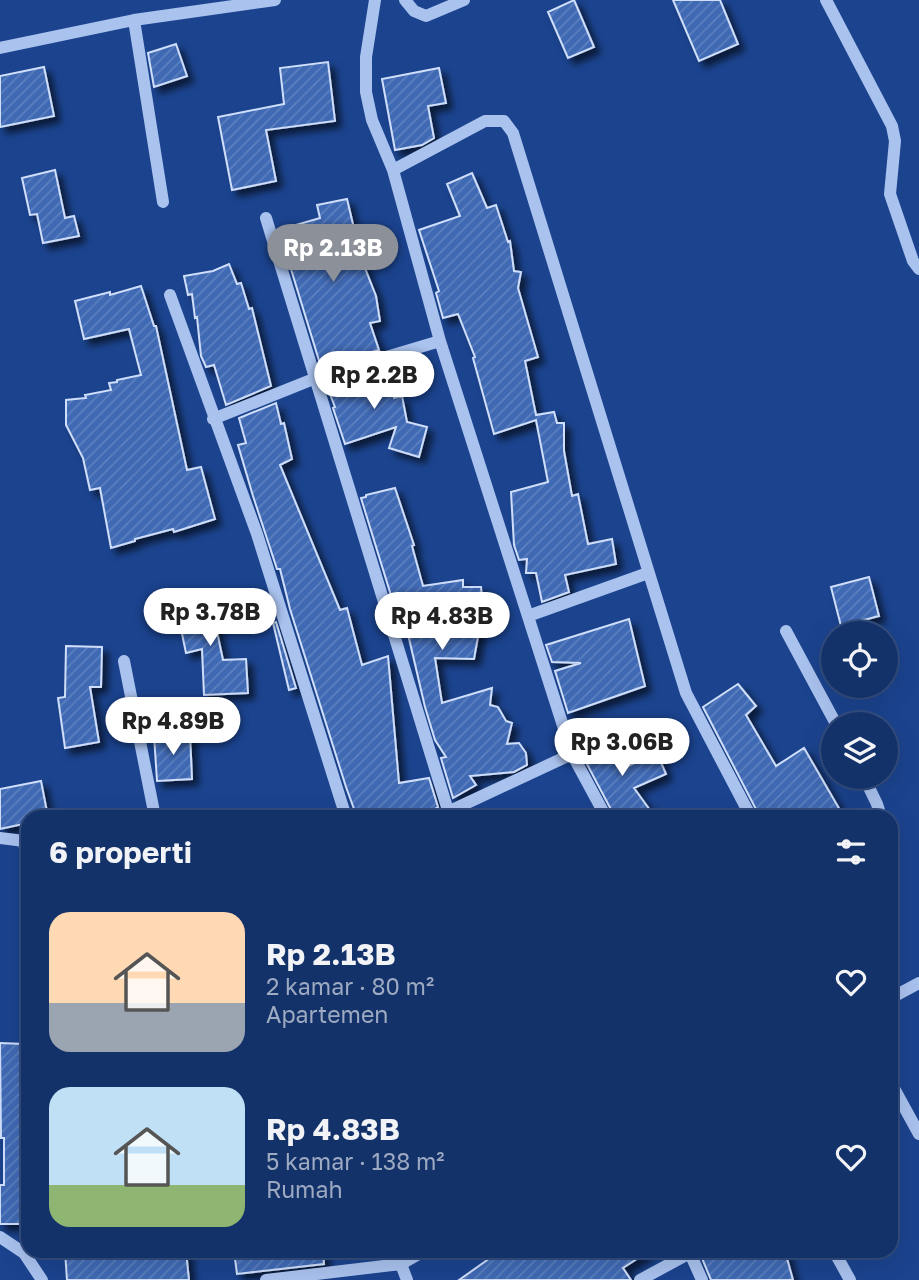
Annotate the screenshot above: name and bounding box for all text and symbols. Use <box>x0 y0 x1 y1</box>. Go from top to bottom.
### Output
pin: Rp 2.13B <box>261 224 405 284</box>
text: Rp 2.13B <box>283 233 383 261</box>
pin: Rp 2.2B <box>309 352 439 411</box>
text: Rp 2.2B <box>330 360 418 388</box>
pin: Rp 3.78B <box>138 588 282 648</box>
pin: Rp 4.83B <box>370 592 514 652</box>
text: Rp 3.78B <box>160 597 260 625</box>
text: Rp 4.83B <box>391 601 493 629</box>
map controls <box>821 621 898 789</box>
button: locate <box>821 621 898 698</box>
pin: Rp 4.89B <box>101 698 245 757</box>
text: Rp 4.89B <box>121 706 225 734</box>
button: layers <box>821 712 898 789</box>
pin: Rp 3.06B <box>550 718 694 778</box>
text: Rp 3.06B <box>570 727 674 755</box>
icon: filters <box>832 833 870 871</box>
text: 6 properti <box>49 834 192 870</box>
text: Rp 2.13B <box>266 936 396 972</box>
icon: home <box>105 940 189 1024</box>
icon: heart <box>832 963 870 1001</box>
text: 2 kamar · 80 m² <box>266 972 434 1000</box>
text: Apartemen <box>266 1000 388 1028</box>
text: Rp 4.83B <box>266 1111 400 1147</box>
icon: home <box>105 1115 189 1199</box>
icon: heart <box>832 1138 870 1176</box>
text: 5 kamar · 138 m² <box>266 1147 445 1175</box>
text: Rumah <box>266 1175 343 1203</box>

